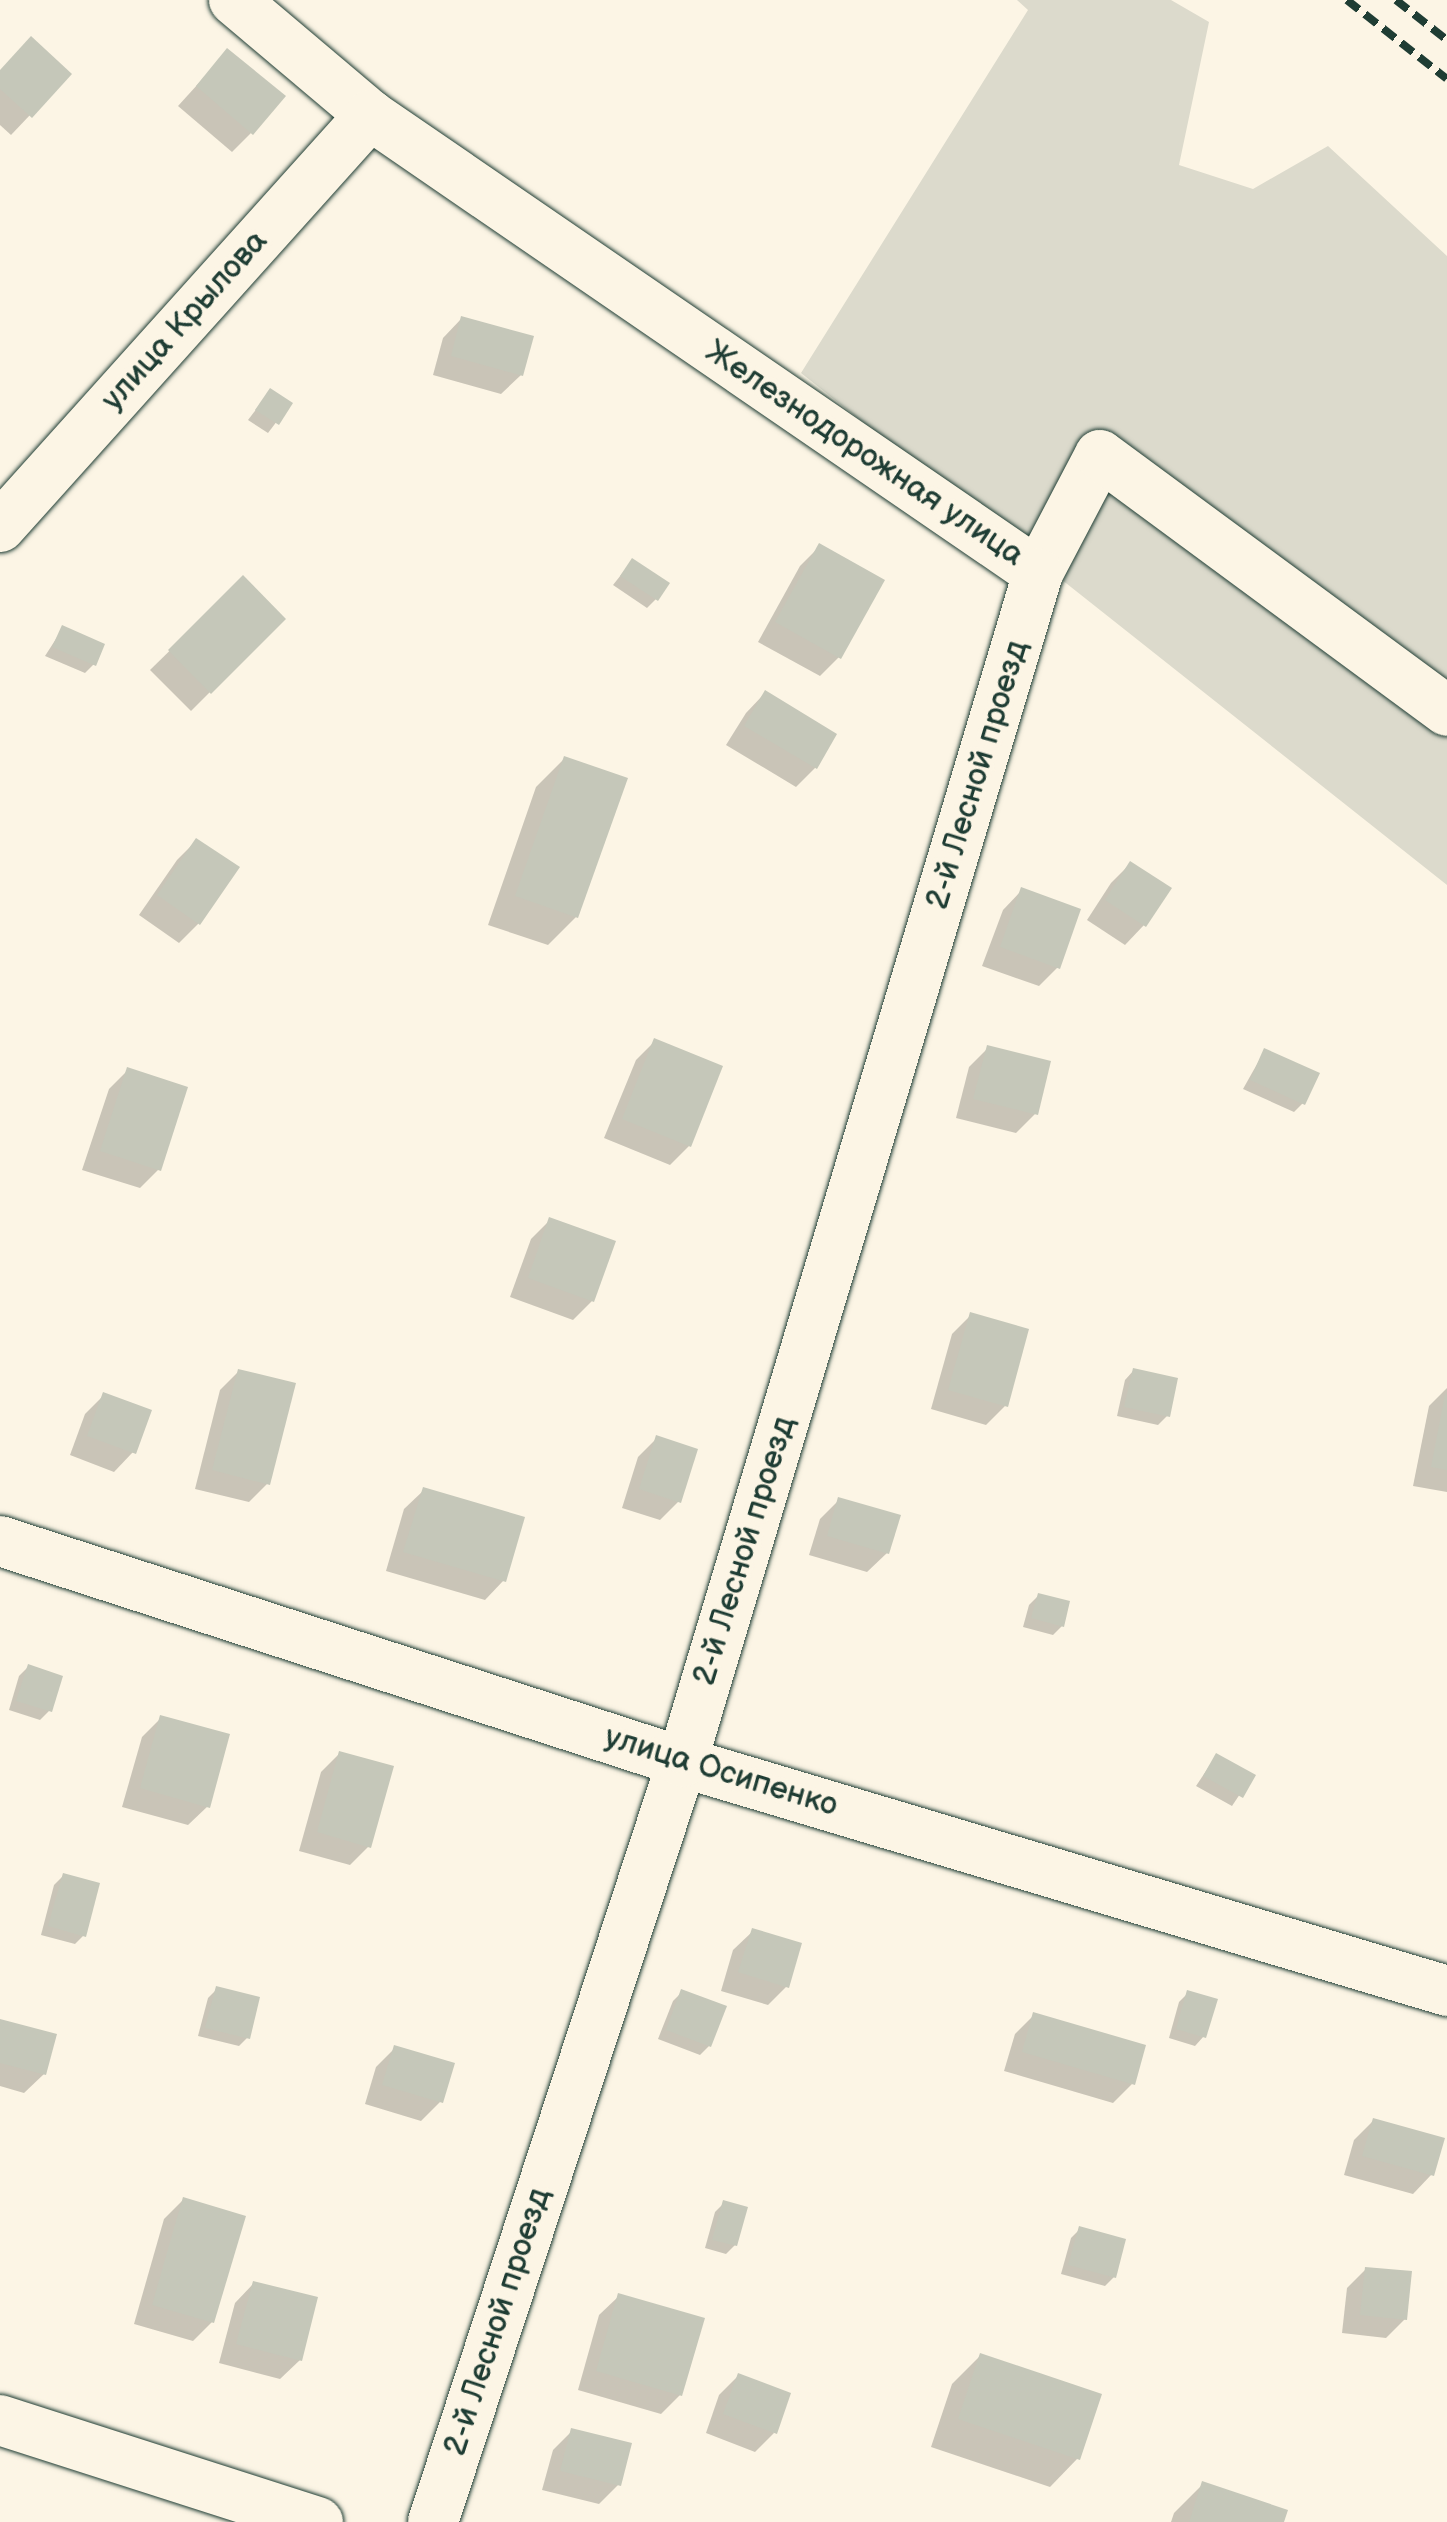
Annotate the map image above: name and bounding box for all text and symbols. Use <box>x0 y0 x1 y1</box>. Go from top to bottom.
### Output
street label: улица Крылова <box>94 223 276 419</box>
street label: Железнодорожная улица <box>697 333 1031 575</box>
street label: 2-й Лесной проезд <box>919 636 1037 914</box>
street label: 2-й Лесной проезд <box>686 1412 804 1690</box>
street label: улица Осипенко <box>600 1718 842 1826</box>
street label: 2-й Лесной проезд <box>437 2183 559 2461</box>

